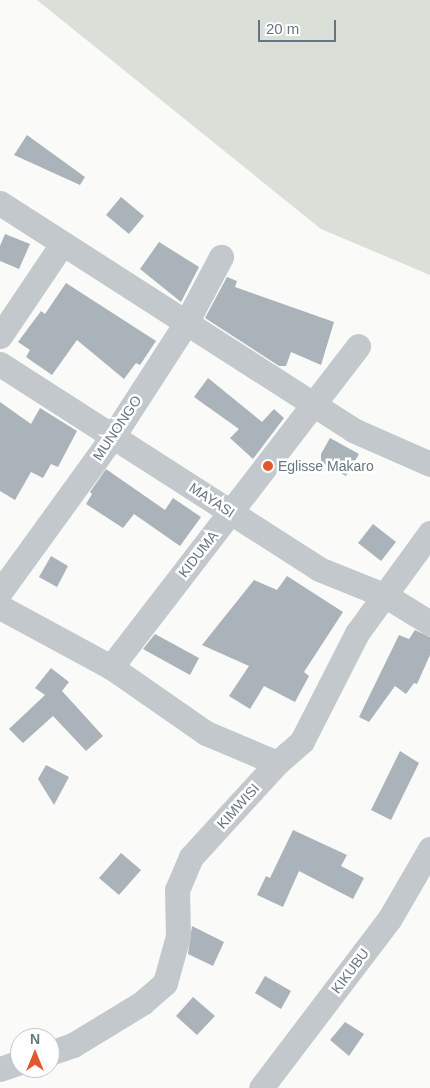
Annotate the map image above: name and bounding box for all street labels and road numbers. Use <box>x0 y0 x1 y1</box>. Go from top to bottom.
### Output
street label: MUNONGO <box>89 392 145 464</box>
street label: MAYASI <box>186 479 238 521</box>
street label: KIDUMA <box>175 527 221 581</box>
street label: KIMWISI <box>213 780 263 832</box>
street label: KIKUBU <box>328 945 372 997</box>

